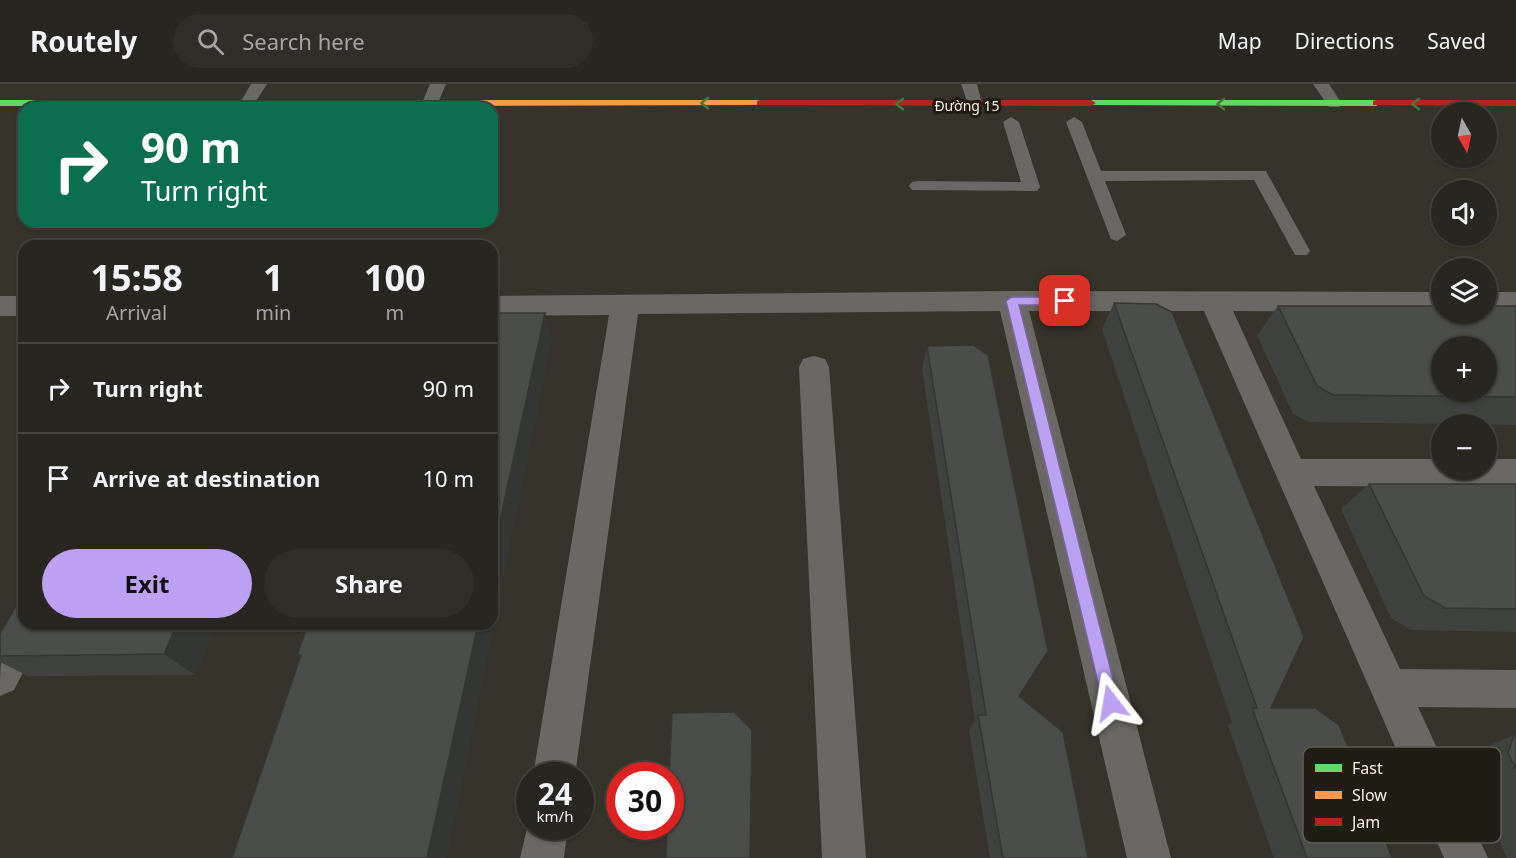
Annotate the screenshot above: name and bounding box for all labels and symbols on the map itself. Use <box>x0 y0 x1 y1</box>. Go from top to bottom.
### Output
street label: Đường 15 <box>934 96 1000 115</box>
one-way arrow <box>700 97 709 109</box>
one-way arrow <box>895 98 904 110</box>
one-way arrow <box>1216 98 1225 110</box>
one-way arrow <box>1411 98 1420 110</box>
north arrow <box>1431 102 1497 168</box>
pin <box>1039 275 1090 326</box>
position arrow <box>1079 671 1143 735</box>
legend <box>1303 747 1501 843</box>
text: Fast <box>1352 757 1383 779</box>
speed limit sign: 30 <box>606 762 684 840</box>
text: Slow <box>1352 784 1387 806</box>
text: Jam <box>1350 811 1380 833</box>

